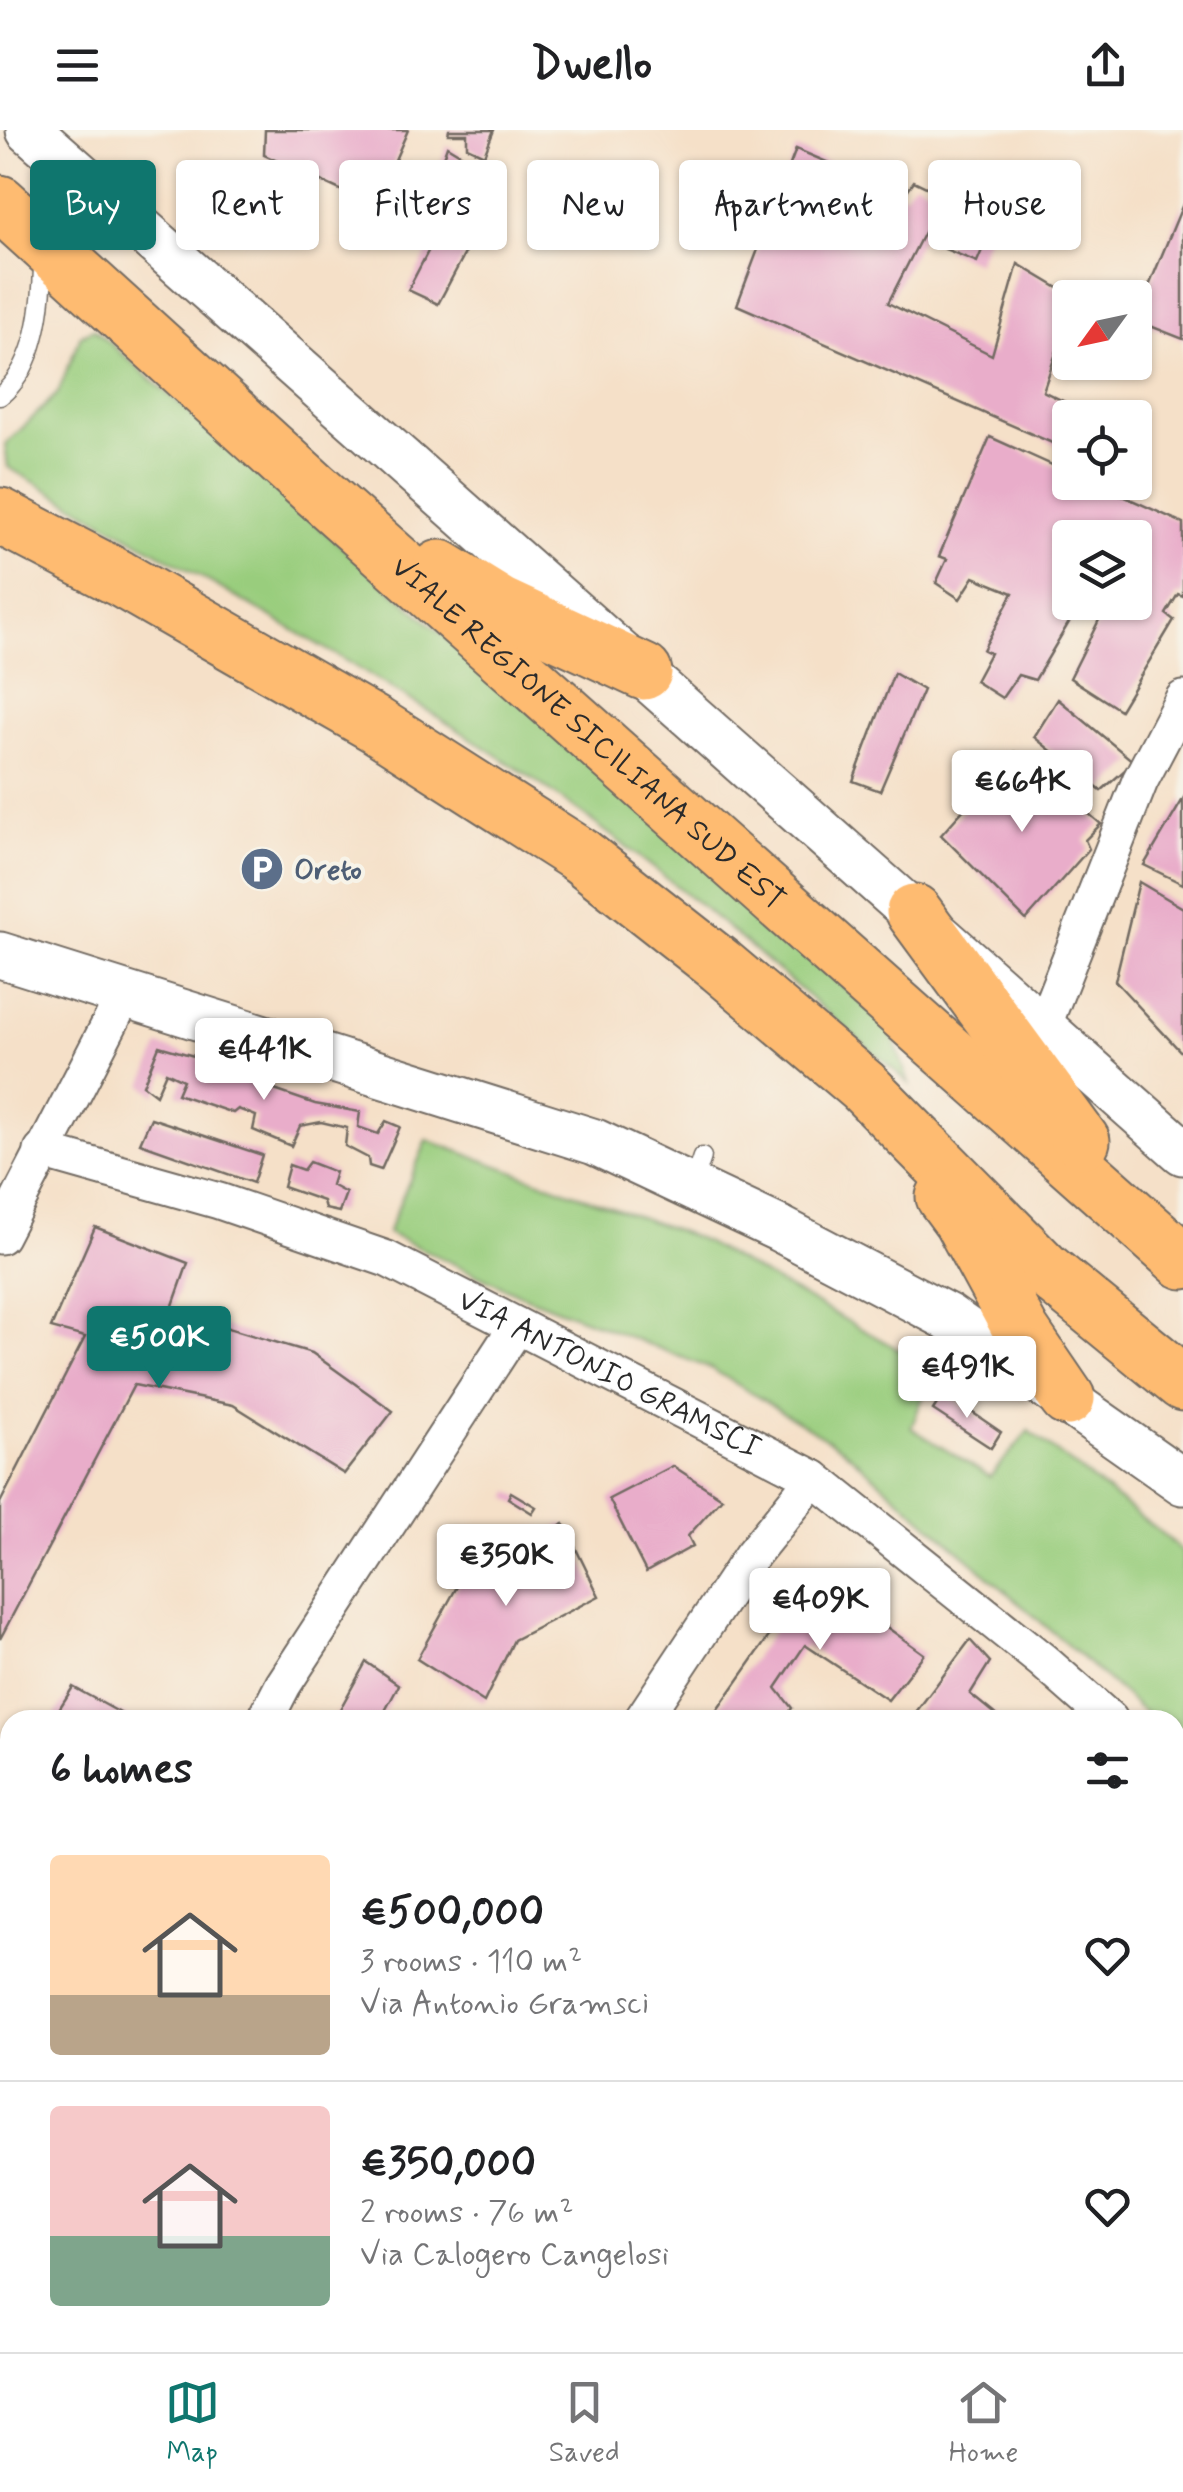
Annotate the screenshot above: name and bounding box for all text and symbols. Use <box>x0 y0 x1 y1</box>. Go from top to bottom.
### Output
text: Dwello <box>531 36 652 95</box>
icon: menu <box>50 38 105 93</box>
icon: share <box>1078 38 1133 93</box>
chip: Buy <box>30 160 156 250</box>
chip: Rent <box>176 160 319 250</box>
chip: Filters <box>339 160 507 250</box>
chip: New <box>527 160 659 250</box>
chip: Apartment <box>679 160 908 250</box>
chip: House <box>928 160 1081 250</box>
north arrow <box>1052 280 1152 380</box>
map controls <box>1052 280 1152 620</box>
button: locate <box>1052 400 1152 500</box>
button: layers <box>1052 520 1152 620</box>
street label: VIALE REGIONE SICILIANA SUD EST <box>382 548 793 920</box>
pin: €664K <box>952 750 1092 835</box>
text: €664K <box>974 761 1070 803</box>
parking icon: Oreto <box>239 846 285 892</box>
place label: Oreto <box>294 851 362 890</box>
pin: €441K <box>194 1018 334 1103</box>
text: €441K <box>217 1029 311 1071</box>
street label: VIA ANTONIO GRAMSCI <box>451 1281 767 1468</box>
pin: €500K <box>89 1306 229 1391</box>
text: €500K <box>109 1317 209 1359</box>
pin: €491K <box>897 1336 1037 1421</box>
text: €491K <box>920 1347 1014 1389</box>
pin: €350K <box>436 1524 576 1609</box>
text: €350K <box>459 1535 553 1577</box>
pin: €409K <box>750 1568 890 1653</box>
text: €409K <box>771 1579 869 1621</box>
text: 6 homes <box>50 1743 193 1798</box>
icon: filters <box>1080 1743 1135 1798</box>
text: €500,000 <box>360 1886 544 1941</box>
icon: home <box>130 1895 250 2015</box>
icon: heart <box>1080 1928 1135 1983</box>
text: 3 rooms · 110 m² <box>360 1941 582 1983</box>
text: Via Antonio Gramsci <box>360 1983 649 2025</box>
text: €350,000 <box>360 2137 536 2192</box>
icon: home <box>130 2146 250 2266</box>
icon: heart <box>1080 2179 1135 2234</box>
text: 2 rooms · 76 m² <box>360 2192 573 2234</box>
text: Via Calogero Cangelosi <box>360 2234 669 2276</box>
tab: Map <box>165 2375 220 2472</box>
tab: Saved <box>549 2375 620 2472</box>
tab: Home <box>949 2375 1018 2472</box>

